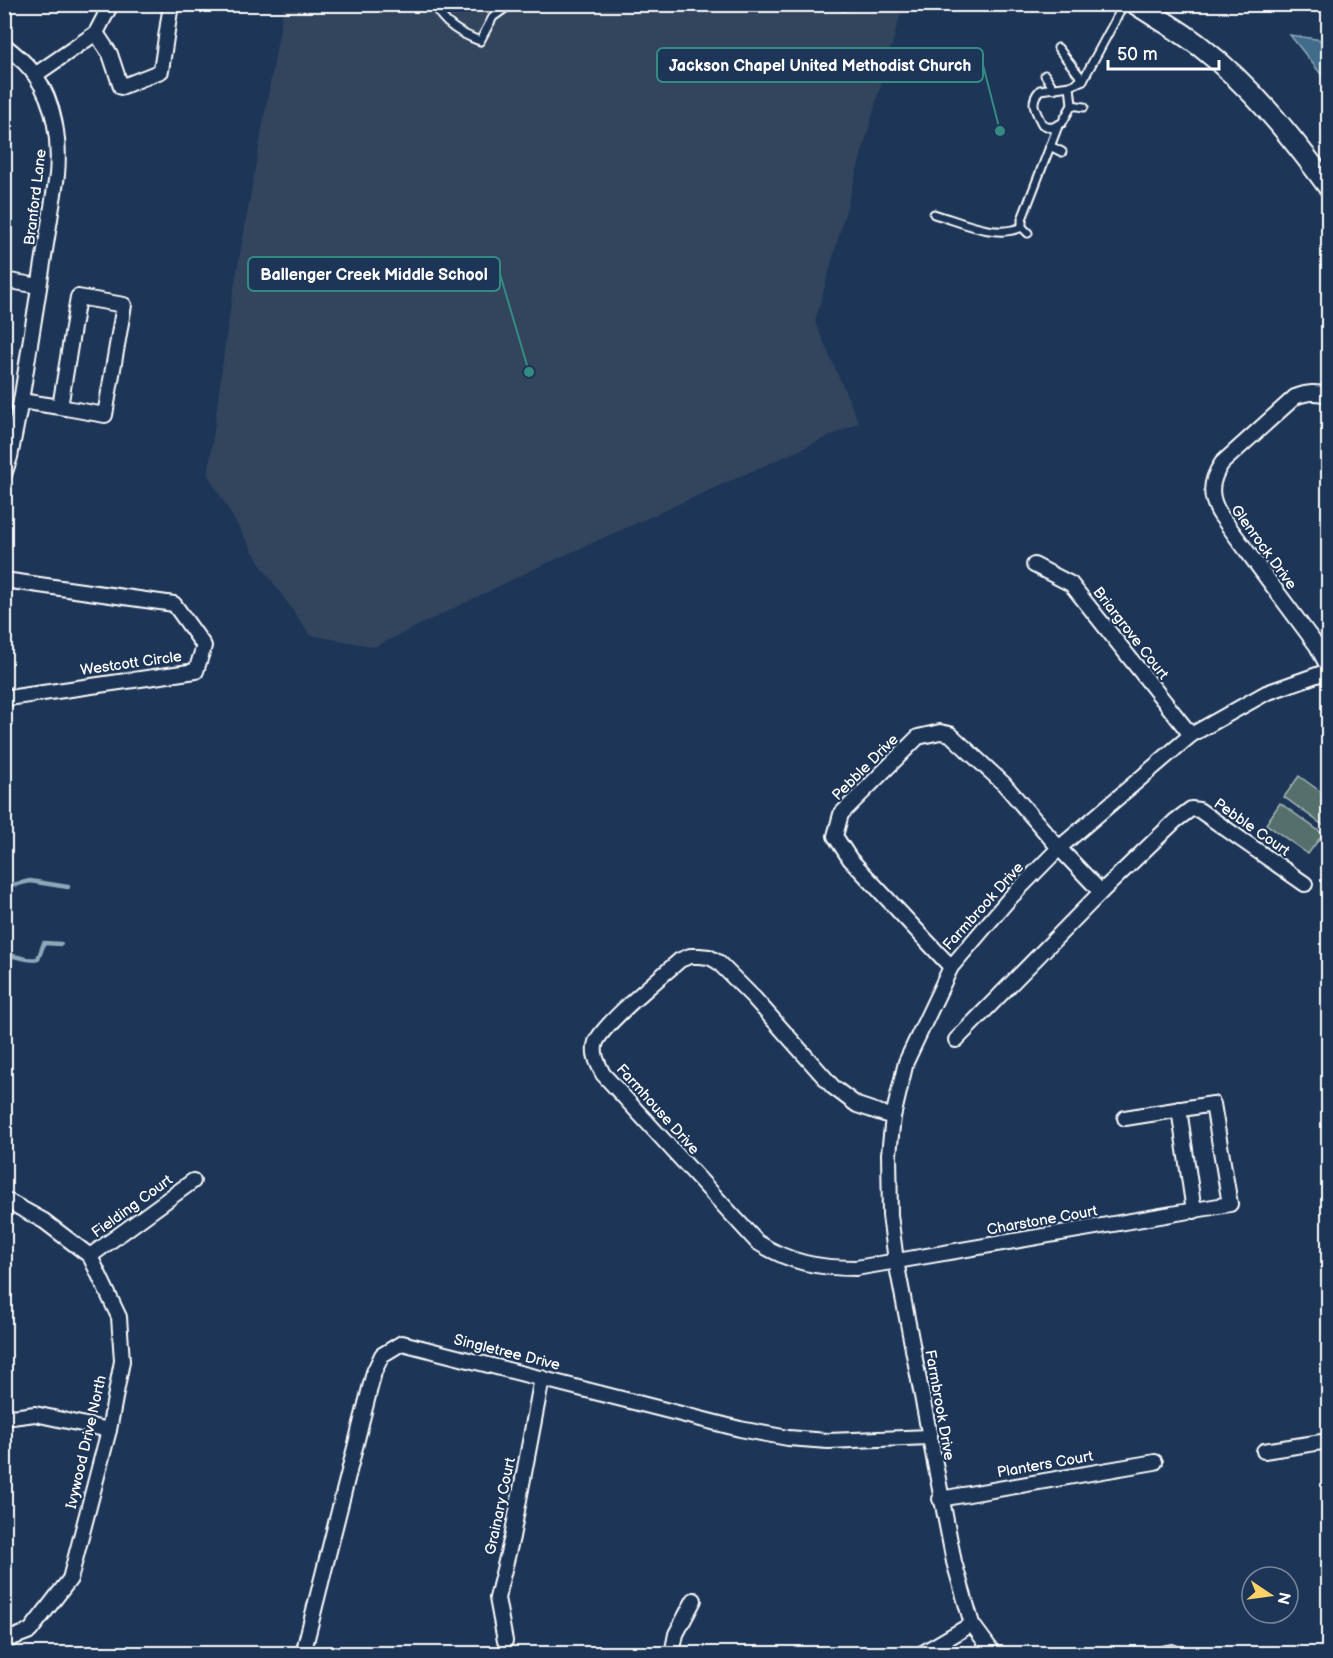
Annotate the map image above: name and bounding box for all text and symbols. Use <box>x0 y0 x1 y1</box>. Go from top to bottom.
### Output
scale bar <box>1108 33 1219 71</box>
text: 50 m <box>1117 44 1158 65</box>
callout: Jackson Chapel United Methodist Church <box>657 48 983 82</box>
text: Jackson Chapel United Methodist Church <box>669 57 971 76</box>
street label: Branford Lane <box>20 148 51 246</box>
callout: Ballenger Creek Middle School <box>248 257 500 291</box>
text: Ballenger Creek Middle School <box>260 266 488 285</box>
street label: Glenrock Drive <box>1226 501 1301 593</box>
street label: Briargrove Court <box>1088 583 1173 684</box>
street label: Westcott Circle <box>79 647 183 680</box>
street label: Pebble Drive <box>828 730 903 805</box>
street label: Pebble Court <box>1210 794 1294 861</box>
street label: Farmbrook Drive <box>939 858 1028 954</box>
street label: Farmhouse Drive <box>612 1060 703 1159</box>
street label: Fielding Court <box>88 1170 177 1242</box>
street label: Charstone Court <box>985 1201 1099 1240</box>
street label: Singletree Drive <box>452 1330 562 1375</box>
street label: Farmbrook Drive <box>920 1348 959 1462</box>
street label: Ivywood Drive North <box>62 1374 111 1511</box>
street label: Planters Court <box>996 1447 1095 1482</box>
street label: Grainary Court <box>481 1455 520 1556</box>
north arrow <box>1240 1565 1300 1625</box>
text: N <box>1273 1590 1294 1606</box>

